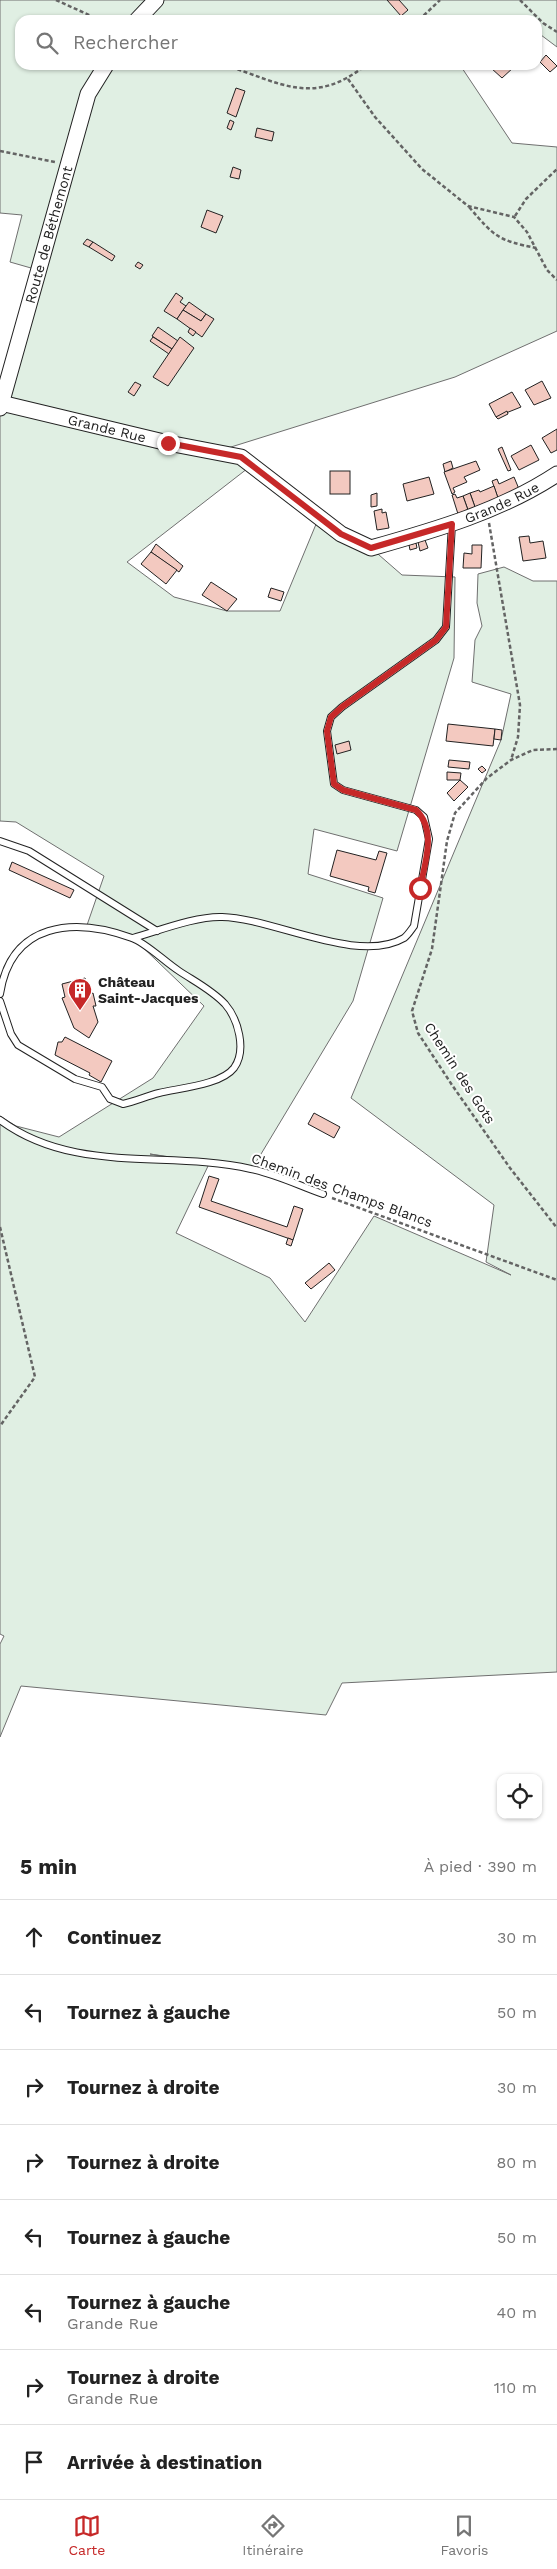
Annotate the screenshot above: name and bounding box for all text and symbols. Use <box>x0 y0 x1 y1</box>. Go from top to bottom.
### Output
search box <box>15 15 542 70</box>
icon: search <box>33 29 61 57</box>
text: Rechercher <box>73 31 178 54</box>
street label: Route de Béthemont <box>22 164 76 305</box>
street label: Grande Rue <box>66 411 148 445</box>
route end <box>157 432 180 455</box>
street label: Grande Rue <box>462 479 542 526</box>
route start <box>409 877 432 900</box>
place label: Château Saint-Jacques <box>98 974 199 1006</box>
building icon: Château Saint-Jacques <box>67 977 93 1011</box>
street label: Chemin des Gots <box>421 1019 499 1127</box>
street label: Chemin des Champs Blancs <box>249 1150 435 1230</box>
map controls <box>497 1774 542 1819</box>
button: locate <box>497 1774 542 1819</box>
text: 5 min <box>20 1854 77 1879</box>
text: À pied · 390 m <box>424 1857 537 1876</box>
icon: ahead <box>20 1923 48 1951</box>
text: Continuez <box>67 1926 161 1949</box>
text: 30 m <box>497 1928 537 1947</box>
icon: left <box>20 1998 48 2026</box>
text: Tournez à gauche <box>67 2001 230 2024</box>
text: 50 m <box>497 2003 537 2022</box>
icon: right <box>20 2073 48 2101</box>
text: Tournez à droite <box>67 2076 219 2099</box>
text: 30 m <box>497 2078 537 2097</box>
icon: right <box>20 2148 48 2176</box>
text: Tournez à droite <box>67 2151 219 2174</box>
text: 80 m <box>496 2153 537 2172</box>
icon: left <box>20 2223 48 2251</box>
text: Tournez à gauche <box>67 2226 230 2249</box>
text: 50 m <box>497 2228 537 2247</box>
text: Tournez à gauche <box>67 2291 230 2314</box>
icon: left <box>20 2298 48 2326</box>
text: 40 m <box>497 2303 537 2322</box>
text: Grande Rue <box>67 2314 158 2333</box>
text: Tournez à droite <box>67 2366 219 2389</box>
icon: right <box>20 2373 48 2401</box>
text: 110 m <box>494 2378 537 2397</box>
text: Grande Rue <box>67 2389 158 2408</box>
icon: arrive <box>20 2448 48 2476</box>
text: Arrivée à destination <box>67 2451 262 2474</box>
tab: Carte <box>69 2512 105 2558</box>
tab: Itinéraire <box>242 2512 303 2558</box>
tab: Favoris <box>440 2512 489 2558</box>

